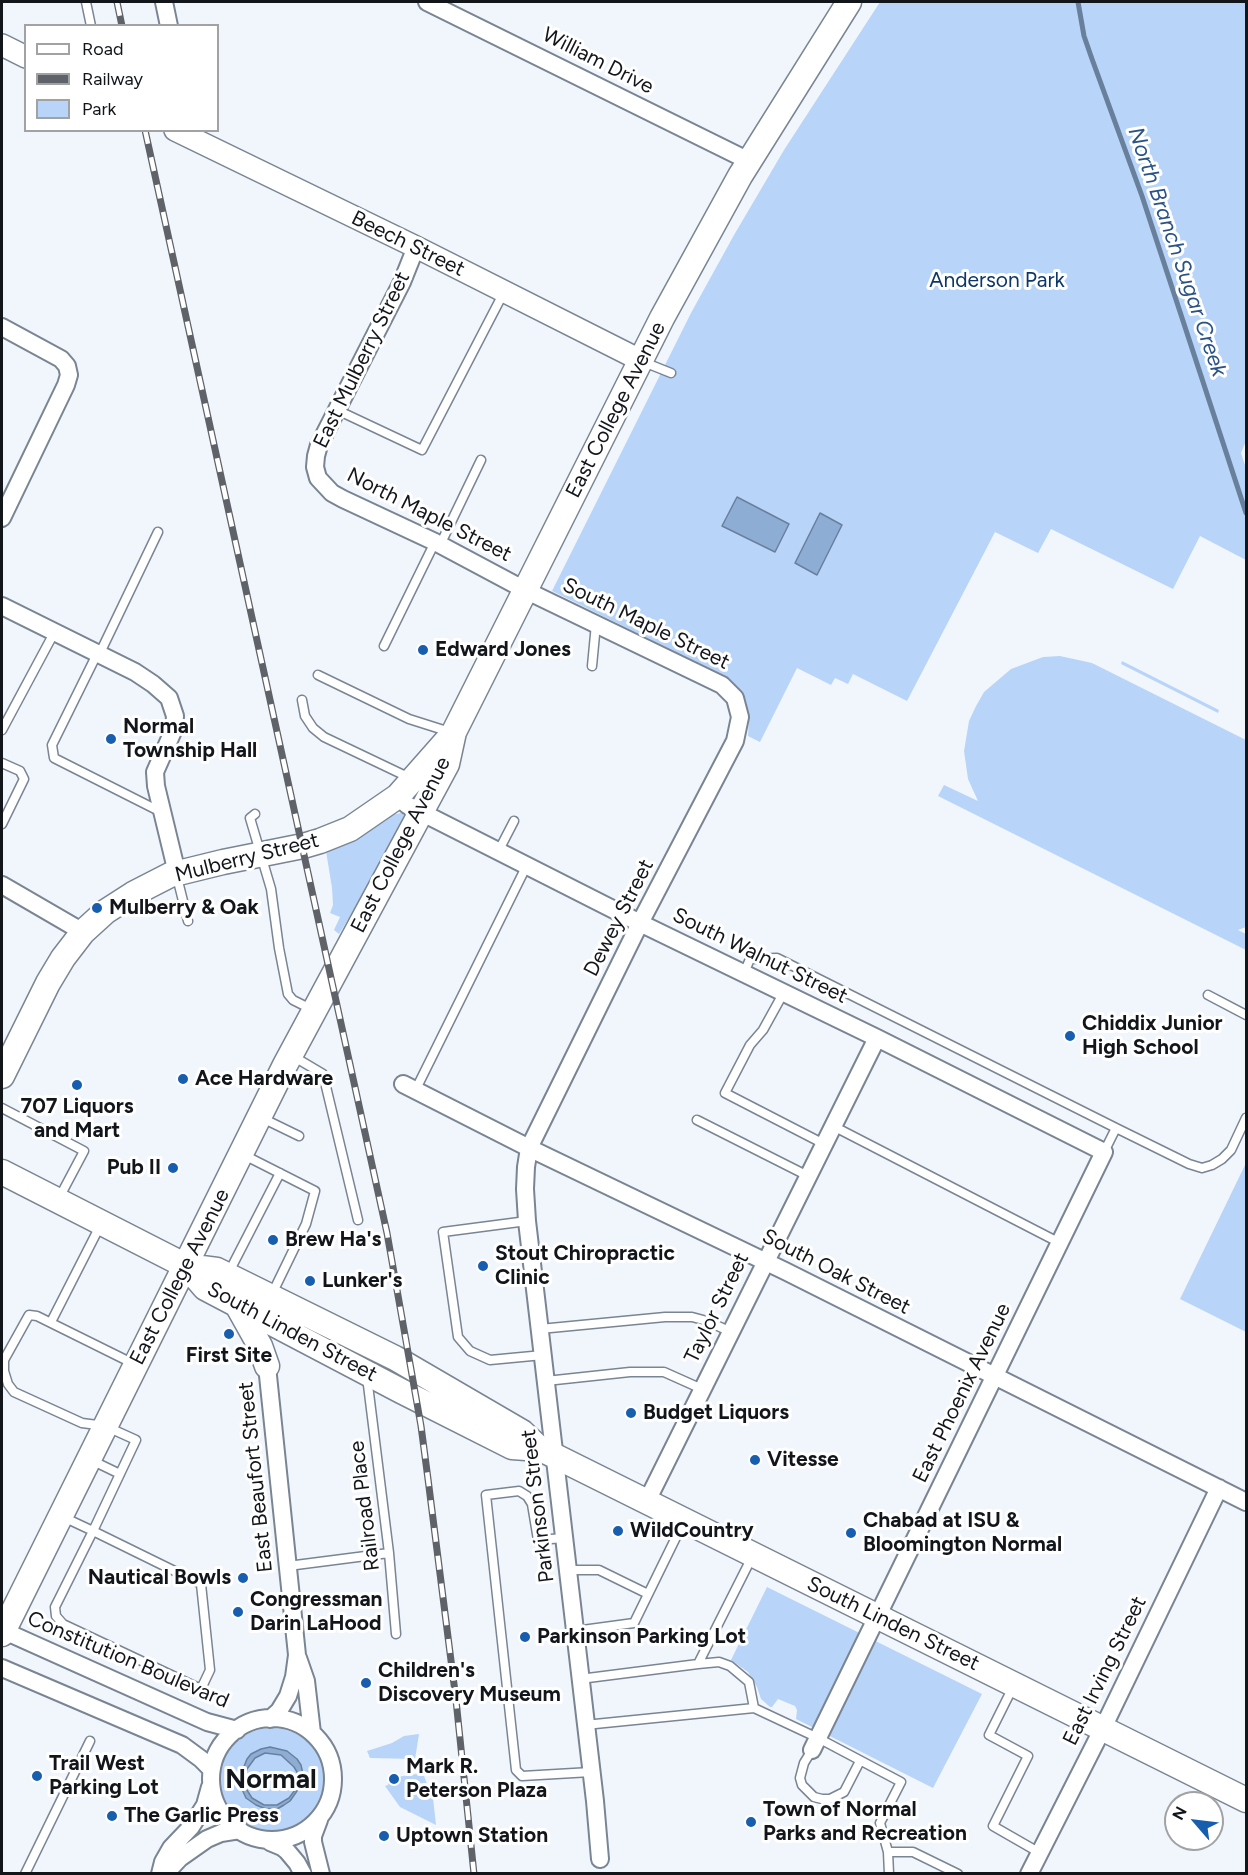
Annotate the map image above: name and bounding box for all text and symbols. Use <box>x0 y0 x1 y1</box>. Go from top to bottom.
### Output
street label: William Drive <box>538 22 658 100</box>
legend <box>24 24 219 132</box>
text: Road <box>82 38 123 60</box>
text: Railway <box>82 68 143 90</box>
text: Park <box>82 98 116 120</box>
water label: North Branch Sugar Creek <box>1122 124 1232 380</box>
street label: Beech Street <box>347 206 469 282</box>
street label: East Mulberry Street <box>308 268 416 452</box>
park label: Anderson Park <box>929 268 1065 294</box>
street label: East College Avenue <box>561 318 671 502</box>
street label: North Maple Street <box>342 463 516 567</box>
street label: South Maple Street <box>558 573 734 675</box>
place label: Edward Jones <box>435 637 571 663</box>
marker: Edward Jones <box>416 643 430 657</box>
place label: Normal Township Hall <box>123 714 257 764</box>
marker: Normal Township Hall <box>104 732 118 746</box>
street label: East College Avenue <box>346 753 456 937</box>
street label: Mulberry Street <box>173 828 321 888</box>
street label: Dewey Street <box>579 855 659 981</box>
place label: Mulberry & Oak <box>109 895 259 921</box>
marker: Mulberry & Oak <box>90 901 104 915</box>
street label: South Walnut Street <box>668 903 852 1009</box>
place label: Chiddix Junior High School <box>1082 1011 1223 1061</box>
marker: Chiddix Junior High School <box>1063 1029 1077 1043</box>
place label: Ace Hardware <box>195 1066 333 1092</box>
marker: Ace Hardware <box>176 1072 190 1086</box>
marker: 707 Liquors and Mart <box>70 1078 84 1092</box>
place label: 707 Liquors and Mart <box>20 1094 134 1144</box>
place label: Pub II <box>107 1155 161 1181</box>
marker: Pub II <box>166 1161 180 1175</box>
street label: East College Avenue <box>125 1185 235 1369</box>
street label: South Oak Street <box>758 1224 914 1320</box>
place label: Brew Ha's <box>285 1227 381 1253</box>
marker: Brew Ha's <box>266 1233 280 1247</box>
place label: Stout Chiropractic Clinic <box>495 1241 675 1291</box>
street label: Taylor Street <box>679 1249 755 1367</box>
marker: Stout Chiropractic Clinic <box>476 1259 490 1273</box>
place label: Lunker's <box>322 1268 402 1294</box>
marker: Lunker's <box>303 1274 317 1288</box>
street label: South Linden Street <box>203 1277 381 1387</box>
street label: East Phoenix Avenue <box>908 1299 1016 1487</box>
marker: First Site <box>222 1327 236 1341</box>
place label: First Site <box>186 1343 272 1369</box>
street label: East Beaufort Street <box>233 1380 279 1574</box>
place label: Budget Liquors <box>643 1400 789 1426</box>
marker: Budget Liquors <box>624 1406 638 1420</box>
street label: Parkinson Street <box>516 1428 560 1584</box>
street label: Railroad Place <box>345 1439 385 1573</box>
place label: Vitesse <box>767 1447 839 1473</box>
marker: Vitesse <box>748 1453 762 1467</box>
place label: Chabad at ISU & Bloomington Normal <box>863 1508 1062 1558</box>
place label: WildCountry <box>630 1518 754 1544</box>
marker: WildCountry <box>611 1524 625 1538</box>
marker: Chabad at ISU & Bloomington Normal <box>844 1526 858 1540</box>
place label: Nautical Bowls <box>88 1565 231 1591</box>
marker: Nautical Bowls <box>236 1571 250 1585</box>
street label: South Linden Street <box>803 1571 983 1677</box>
place label: Congressman Darin LaHood <box>250 1587 383 1637</box>
street label: East Irving Street <box>1058 1592 1152 1750</box>
marker: Congressman Darin LaHood <box>231 1605 245 1619</box>
street label: Constitution Boulevard <box>23 1606 233 1714</box>
place label: Parkinson Parking Lot <box>537 1624 746 1650</box>
marker: Parkinson Parking Lot <box>518 1630 532 1644</box>
place label: Children's Discovery Museum <box>378 1658 561 1708</box>
marker: Children's Discovery Museum <box>359 1676 373 1690</box>
place label: Trail West Parking Lot <box>49 1751 159 1801</box>
place label: Mark R. Peterson Plaza <box>406 1754 547 1804</box>
district label: Normal <box>225 1764 317 1796</box>
marker: Trail West Parking Lot <box>30 1769 44 1783</box>
marker: Mark R. Peterson Plaza <box>387 1772 401 1786</box>
north arrow <box>1164 1791 1224 1851</box>
place label: Town of Normal Parks and Recreation <box>763 1797 967 1847</box>
place label: The Garlic Press <box>124 1803 279 1829</box>
text: N <box>1168 1803 1191 1823</box>
marker: The Garlic Press <box>105 1809 119 1823</box>
marker: Town of Normal Parks and Recreation <box>744 1815 758 1829</box>
place label: Uptown Station <box>396 1823 548 1849</box>
marker: Uptown Station <box>377 1829 391 1843</box>

